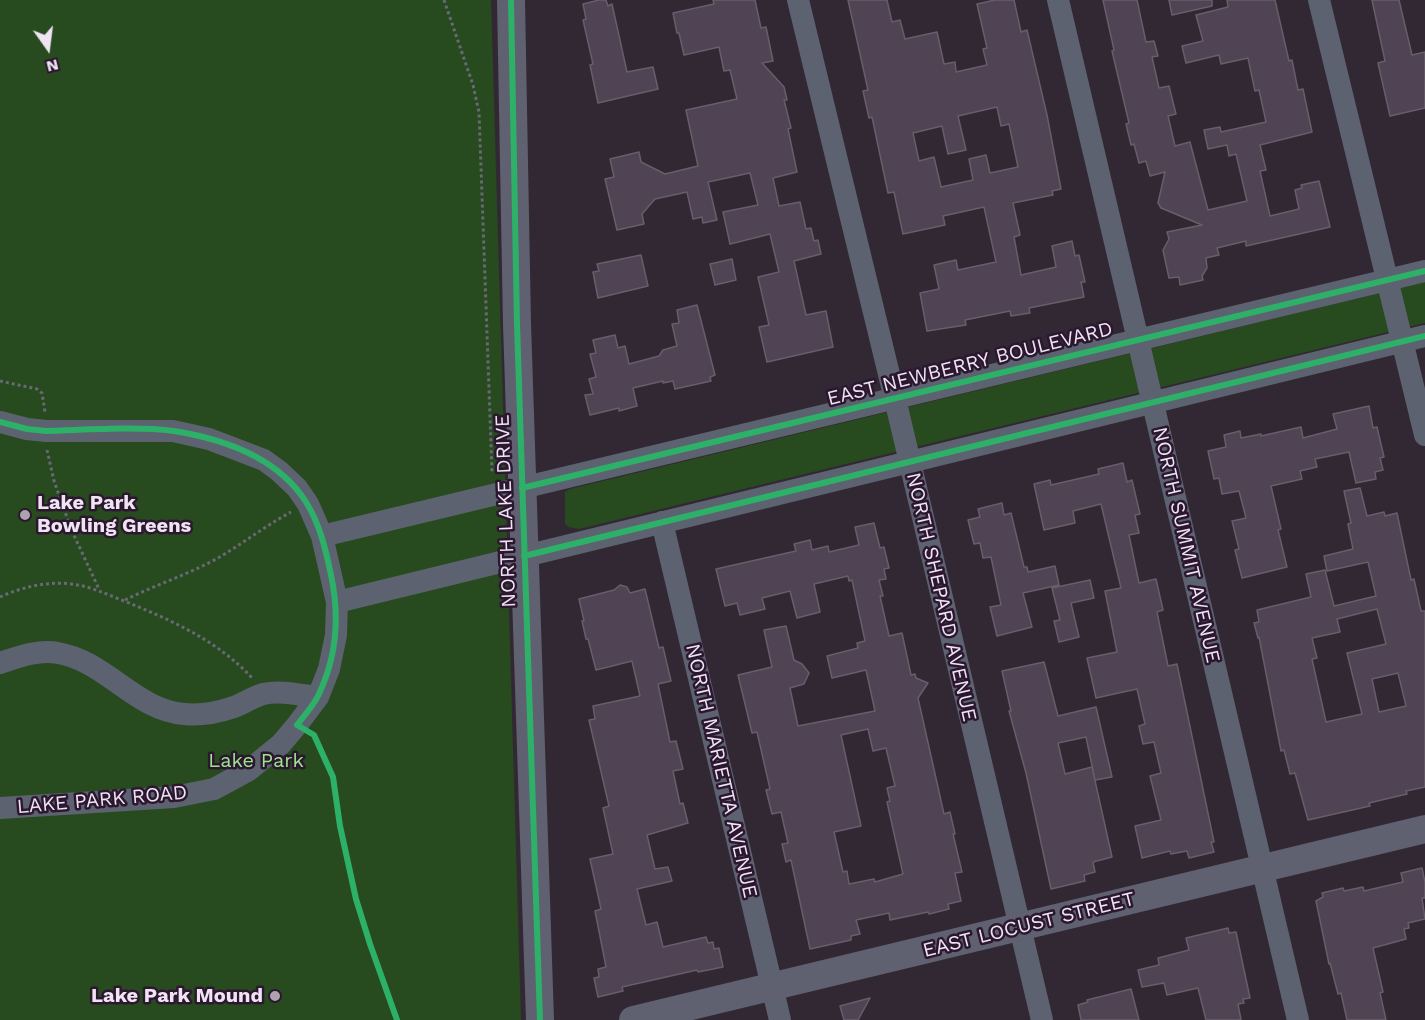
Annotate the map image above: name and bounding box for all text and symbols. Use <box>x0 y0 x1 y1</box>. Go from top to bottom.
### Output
north arrow <box>18 18 78 78</box>
text: N <box>44 55 61 77</box>
street label: EAST NEWBERRY BOULEVARD <box>825 317 1115 411</box>
street label: NORTH LAKE DRIVE <box>491 414 521 608</box>
street label: NORTH SUMMIT AVENUE <box>1147 425 1225 665</box>
street label: NORTH SHEPARD AVENUE <box>901 470 981 724</box>
place label: Lake Park Bowling Greens <box>37 491 191 538</box>
marker: Lake Park Bowling Greens <box>18 508 32 522</box>
street label: NORTH MARIETTA AVENUE <box>680 642 762 900</box>
park label: Lake Park <box>208 749 304 773</box>
street label: LAKE PARK ROAD <box>16 781 188 819</box>
street label: EAST LOCUST STREET <box>921 887 1137 963</box>
place label: Lake Park Mound <box>91 984 263 1008</box>
marker: Lake Park Mound <box>268 989 282 1003</box>

